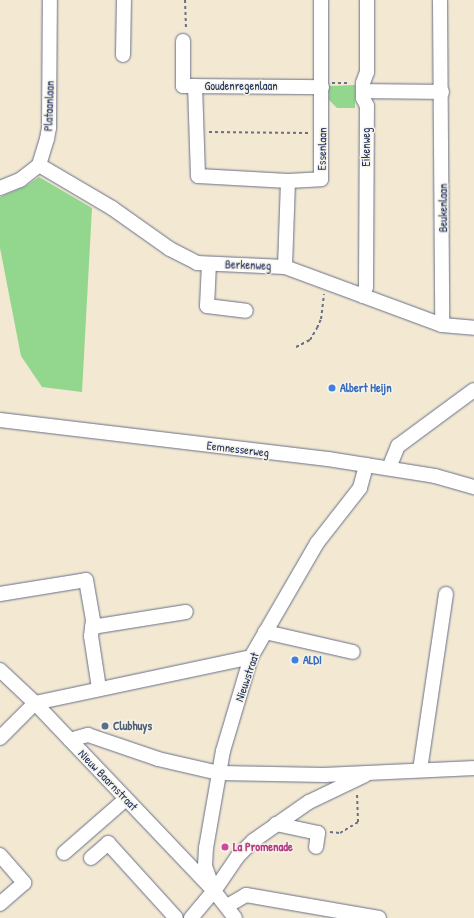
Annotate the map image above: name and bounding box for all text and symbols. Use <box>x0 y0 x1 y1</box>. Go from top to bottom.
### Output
street label: Goudenregenlaan <box>204 79 278 93</box>
street label: Plataanlaan <box>41 80 57 132</box>
street label: Essenlaan <box>314 127 330 171</box>
street label: Eikenweg <box>359 128 373 166</box>
street label: Beukenlaan <box>436 184 450 232</box>
street label: Berkenweg <box>225 257 271 273</box>
place label: Albert Heijn <box>340 381 392 395</box>
marker: Albert Heijn <box>327 383 337 393</box>
street label: Eemnesserweg <box>206 438 270 460</box>
street label: Nieuwstraat <box>232 650 262 704</box>
place label: ALDI <box>303 653 322 667</box>
marker: ALDI <box>290 655 300 665</box>
place label: Clubhuys <box>113 719 152 733</box>
marker: Clubhuys <box>100 721 110 731</box>
street label: Nieuw Baarnstraat <box>75 746 141 814</box>
place label: La Promenade <box>233 840 293 854</box>
marker: La Promenade <box>220 842 230 852</box>

